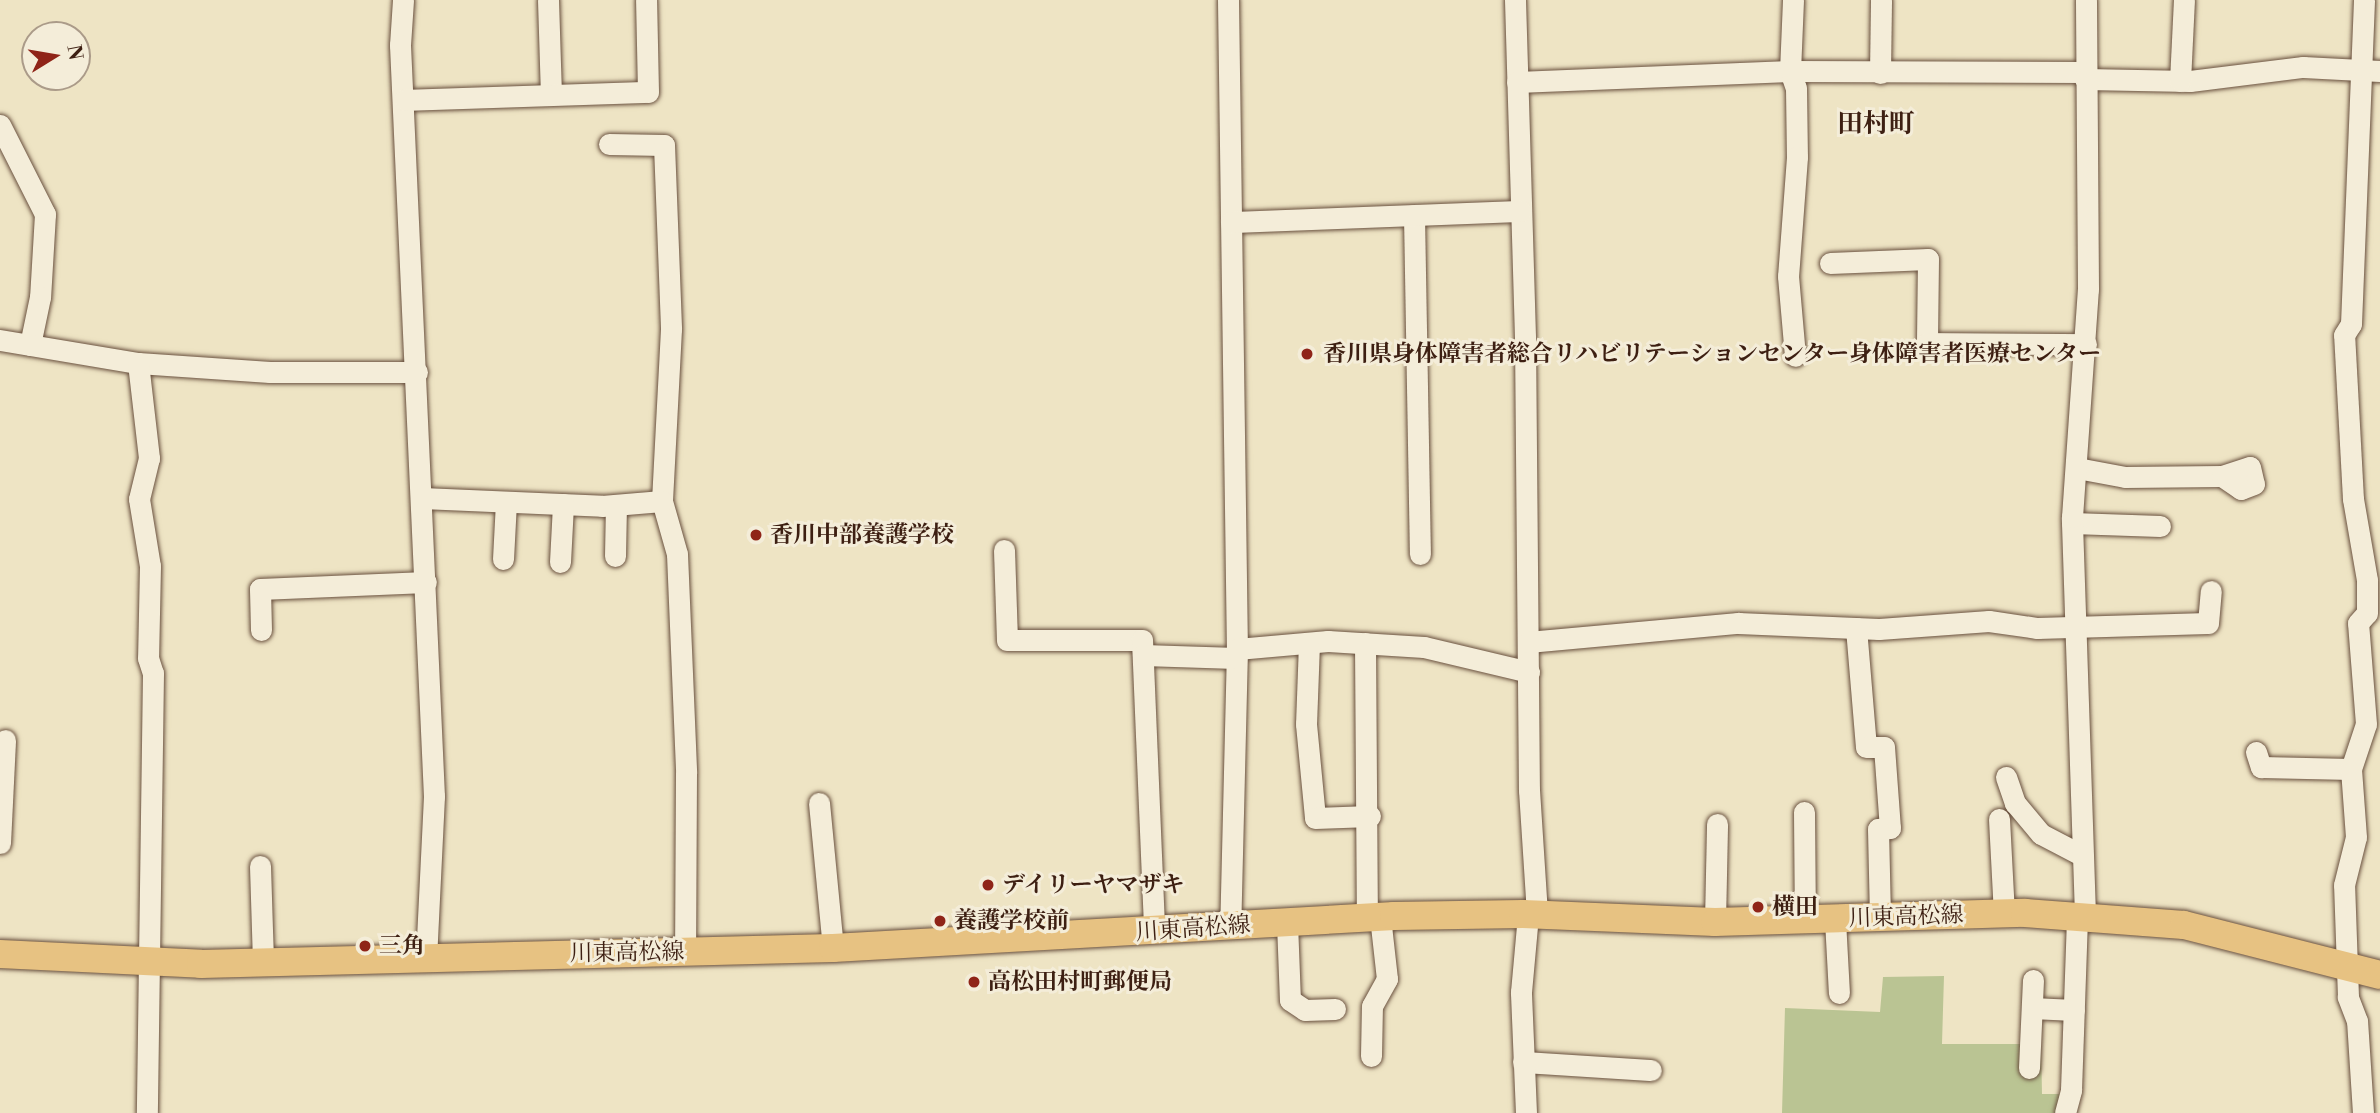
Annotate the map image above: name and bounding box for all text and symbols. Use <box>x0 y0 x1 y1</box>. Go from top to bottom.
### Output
north arrow <box>21 21 91 91</box>
text: N <box>61 43 88 62</box>
district label: 田村町 <box>1837 109 1915 141</box>
place label: 香川県身体障害者総合リハビリテーションセンター身体障害者医療センター <box>1323 340 2105 368</box>
marker: 香川県身体障害者総合リハビリテーションセンター身体障害者医療センター <box>1297 344 1317 364</box>
place label: 香川中部養護学校 <box>770 521 954 549</box>
marker: 香川中部養護学校 <box>748 527 764 543</box>
place label: デイリーヤマザキ <box>1002 871 1186 899</box>
marker: デイリーヤマザキ <box>980 877 996 893</box>
place label: 横田 <box>1772 893 1818 921</box>
marker: 横田 <box>1750 899 1766 915</box>
street label: 川東高松線 <box>1848 901 1964 933</box>
place label: 養護学校前 <box>954 907 1069 935</box>
street label: 川東高松線 <box>1135 911 1251 947</box>
marker: 養護学校前 <box>932 913 948 929</box>
place label: 三角 <box>379 932 425 960</box>
marker: 三角 <box>357 938 373 954</box>
street label: 川東高松線 <box>569 938 685 968</box>
place label: 高松田村町郵便局 <box>988 968 1172 996</box>
marker: 高松田村町郵便局 <box>966 974 982 990</box>

